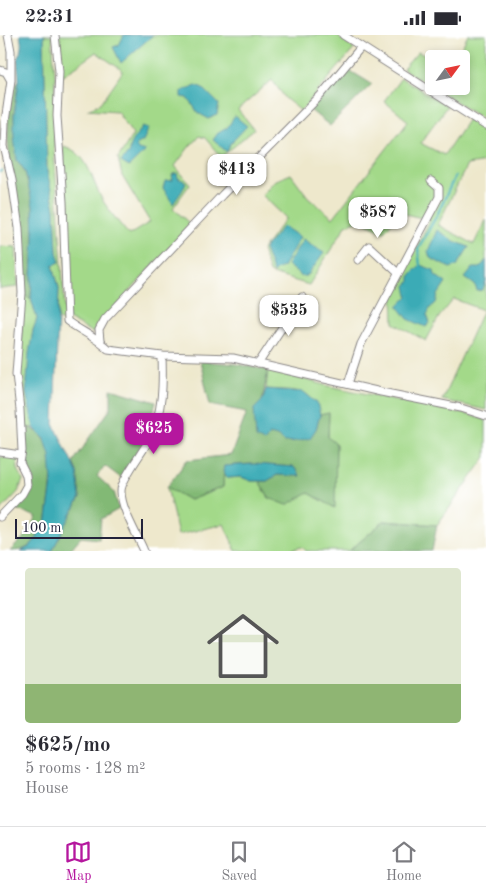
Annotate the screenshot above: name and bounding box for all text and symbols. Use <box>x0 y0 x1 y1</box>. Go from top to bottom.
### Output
text: 22:31 <box>25 8 74 27</box>
north arrow <box>425 50 470 95</box>
map controls <box>425 50 470 95</box>
pin: $413 <box>207 154 267 196</box>
text: $413 <box>218 162 256 178</box>
pin: $587 <box>348 197 408 239</box>
text: $587 <box>359 205 397 221</box>
pin: $535 <box>259 295 319 337</box>
text: $535 <box>270 303 308 319</box>
pin: $625 <box>124 413 184 455</box>
text: $625 <box>135 421 173 437</box>
scale bar <box>15 516 142 539</box>
text: 100 m <box>22 521 61 535</box>
icon: home <box>198 601 288 691</box>
text: $625/mo <box>25 735 111 756</box>
text: 5 rooms · 128 m² <box>25 761 145 777</box>
text: House <box>25 781 68 797</box>
tab: Map <box>64 838 92 885</box>
tab: Saved <box>221 838 257 885</box>
tab: Home <box>386 838 422 885</box>

